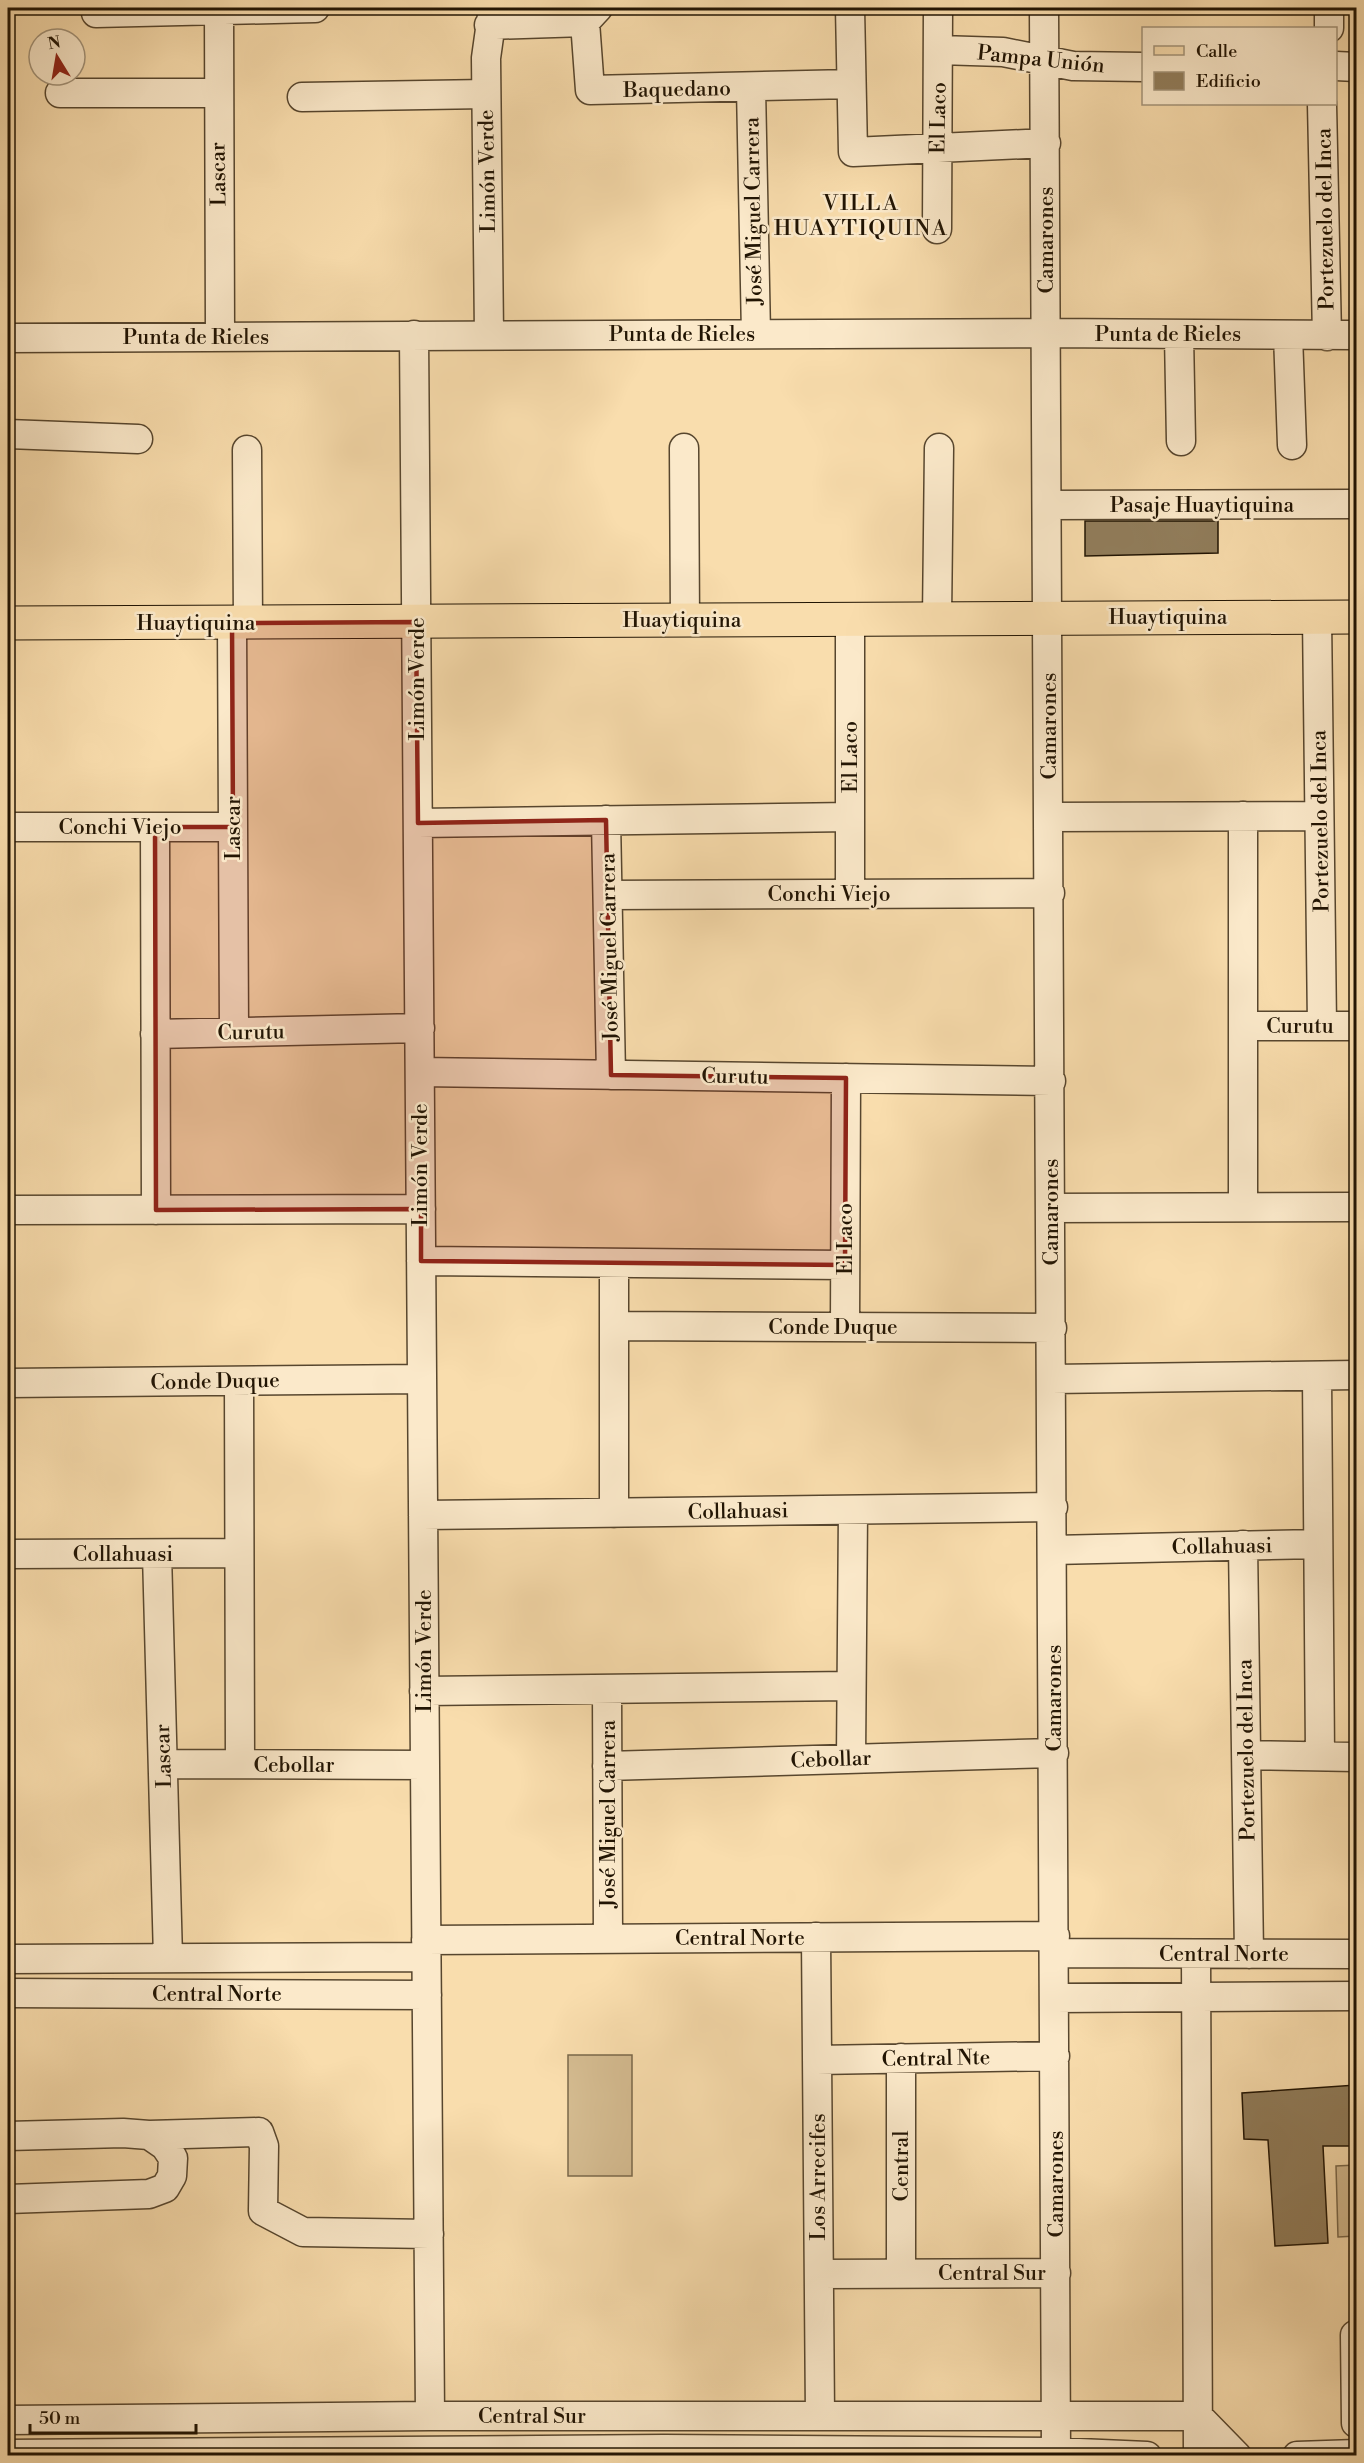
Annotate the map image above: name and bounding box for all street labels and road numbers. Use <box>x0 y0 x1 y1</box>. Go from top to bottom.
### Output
street label: Pampa Unión <box>976 40 1106 80</box>
street label: Baquedano <box>622 76 731 104</box>
street label: El Laco <box>925 82 953 154</box>
street label: Limón Verde <box>474 109 502 233</box>
street label: José Miguel Carrera <box>739 116 769 306</box>
street label: Portezuelo del Inca <box>1311 127 1341 310</box>
street label: Lascar <box>205 142 233 206</box>
street label: Camarones <box>1034 186 1060 294</box>
street label: Punta de Rieles <box>609 322 755 348</box>
street label: Punta de Rieles <box>1095 322 1241 348</box>
street label: Punta de Rieles <box>123 325 269 351</box>
street label: Pasaje Huaytiquina <box>1110 493 1294 519</box>
street label: Huaytiquina <box>1109 605 1228 631</box>
street label: Huaytiquina <box>623 608 742 634</box>
street label: Huaytiquina <box>137 611 256 637</box>
street label: Limón Verde <box>405 617 431 741</box>
street label: Camarones <box>1037 672 1063 780</box>
street label: El Laco <box>838 721 864 793</box>
street label: Portezuelo del Inca <box>1306 729 1336 912</box>
street label: Lascar <box>221 796 247 860</box>
street label: Conchi Viejo <box>58 815 182 841</box>
street label: José Miguel Carrera <box>595 852 625 1042</box>
street label: Conchi Viejo <box>767 882 891 908</box>
street label: Curutu <box>1266 1014 1334 1040</box>
street label: Curutu <box>217 1019 285 1047</box>
street label: Curutu <box>701 1063 769 1091</box>
street label: Limón Verde <box>408 1103 434 1227</box>
street label: Camarones <box>1039 1158 1065 1266</box>
street label: El Laco <box>833 1203 859 1275</box>
street label: Conde Duque <box>768 1315 898 1341</box>
street label: Conde Duque <box>150 1368 280 1396</box>
street label: Collahuasi <box>688 1498 789 1526</box>
street label: Collahuasi <box>1172 1533 1273 1561</box>
street label: Collahuasi <box>73 1542 173 1568</box>
street label: Limón Verde <box>412 1589 438 1713</box>
street label: Camarones <box>1042 1644 1068 1752</box>
street label: Portezuelo del Inca <box>1232 1658 1262 1841</box>
street label: José Miguel Carrera <box>596 1720 622 1909</box>
street label: Lascar <box>150 1724 178 1788</box>
street label: Cebollar <box>790 1746 872 1774</box>
street label: Cebollar <box>254 1753 334 1779</box>
street label: Central Norte <box>675 1926 805 1952</box>
street label: Central Norte <box>1159 1942 1289 1968</box>
street label: Central Norte <box>152 1982 282 2008</box>
street label: Central Nte <box>881 2045 991 2073</box>
street label: Los Arrecifes <box>806 2113 832 2241</box>
street label: Camarones <box>1044 2130 1070 2238</box>
street label: Central <box>889 2131 915 2201</box>
street label: Central Sur <box>938 2261 1046 2287</box>
street label: Central Sur <box>478 2404 586 2430</box>

